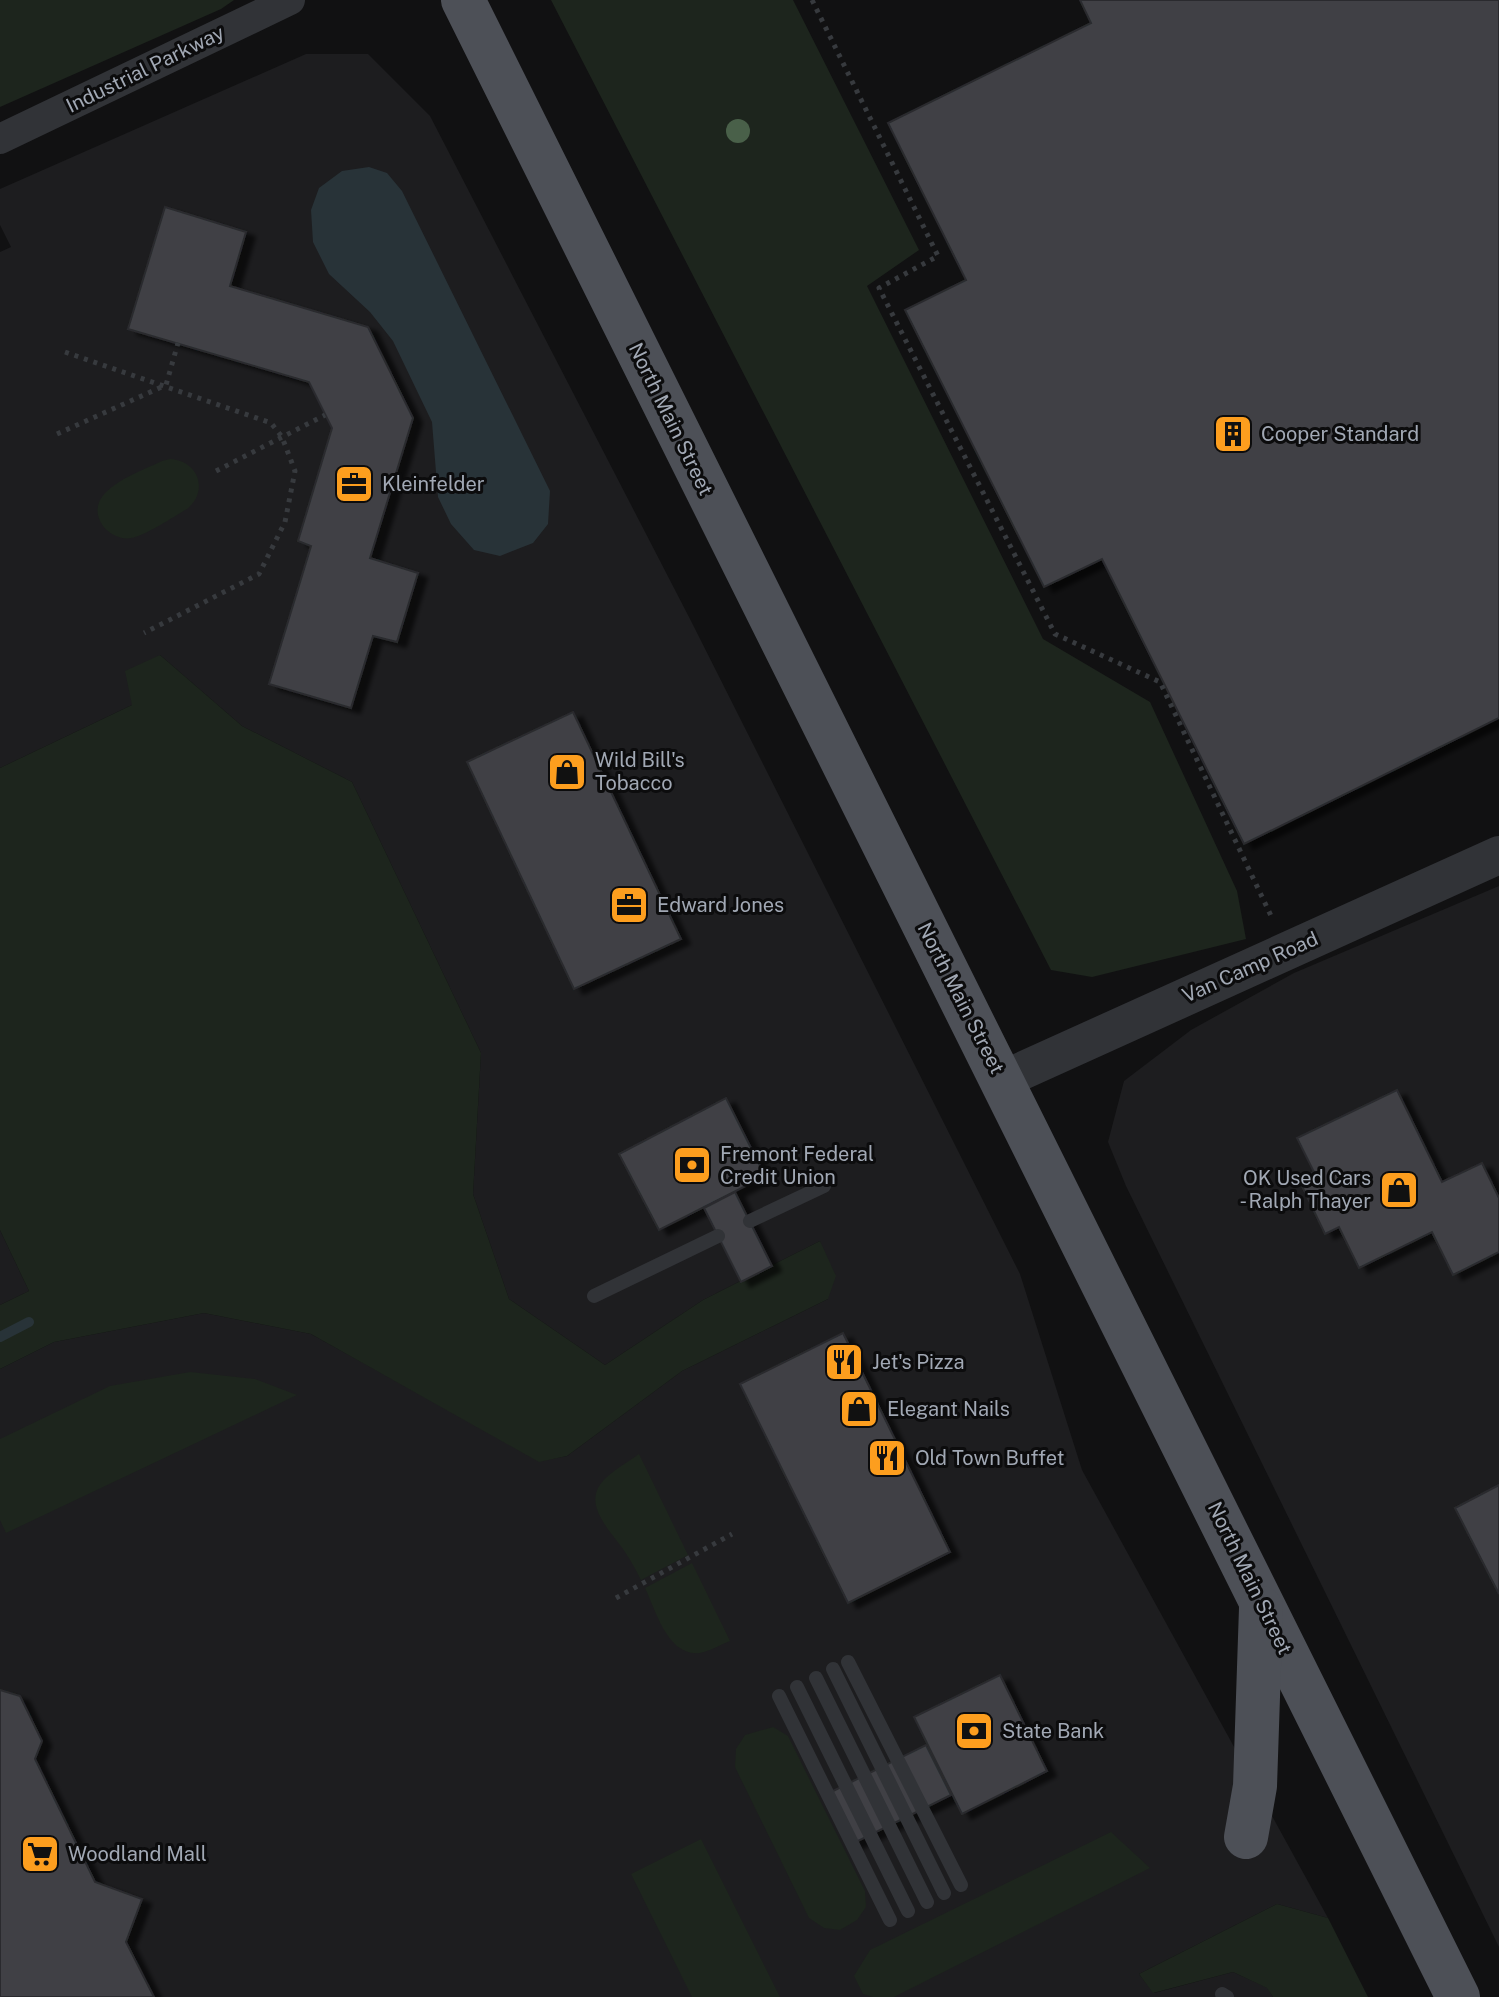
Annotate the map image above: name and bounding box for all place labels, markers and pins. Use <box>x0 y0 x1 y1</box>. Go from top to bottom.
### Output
building icon: Cooper Standard <box>1212 413 1254 455</box>
place label: Cooper Standard <box>1261 422 1419 446</box>
office icon: Kleinfelder <box>333 463 375 505</box>
place label: Kleinfelder <box>382 472 485 496</box>
place label: Wild Bill's Tobacco <box>595 748 685 795</box>
shop icon: Wild Bill's Tobacco <box>546 751 588 793</box>
office icon: Edward Jones <box>608 884 650 926</box>
place label: Edward Jones <box>657 893 784 917</box>
place label: Fremont Federal Credit Union <box>720 1142 874 1189</box>
bank icon: Fremont Federal Credit Union <box>671 1144 713 1186</box>
place label: OK Used Cars - Ralph Thayer <box>1239 1166 1371 1213</box>
shop icon: OK Used Cars - Ralph Thayer <box>1378 1169 1420 1211</box>
restaurant icon: Jet's Pizza <box>823 1341 865 1383</box>
place label: Jet's Pizza <box>872 1350 965 1374</box>
shop icon: Elegant Nails <box>838 1388 880 1430</box>
place label: Elegant Nails <box>887 1397 1010 1421</box>
restaurant icon: Old Town Buffet <box>866 1437 908 1479</box>
place label: Old Town Buffet <box>915 1446 1064 1470</box>
bank icon: State Bank <box>953 1710 995 1752</box>
place label: State Bank <box>1002 1719 1104 1743</box>
supermarket icon: Woodland Mall <box>19 1833 61 1875</box>
place label: Woodland Mall <box>68 1842 207 1866</box>

